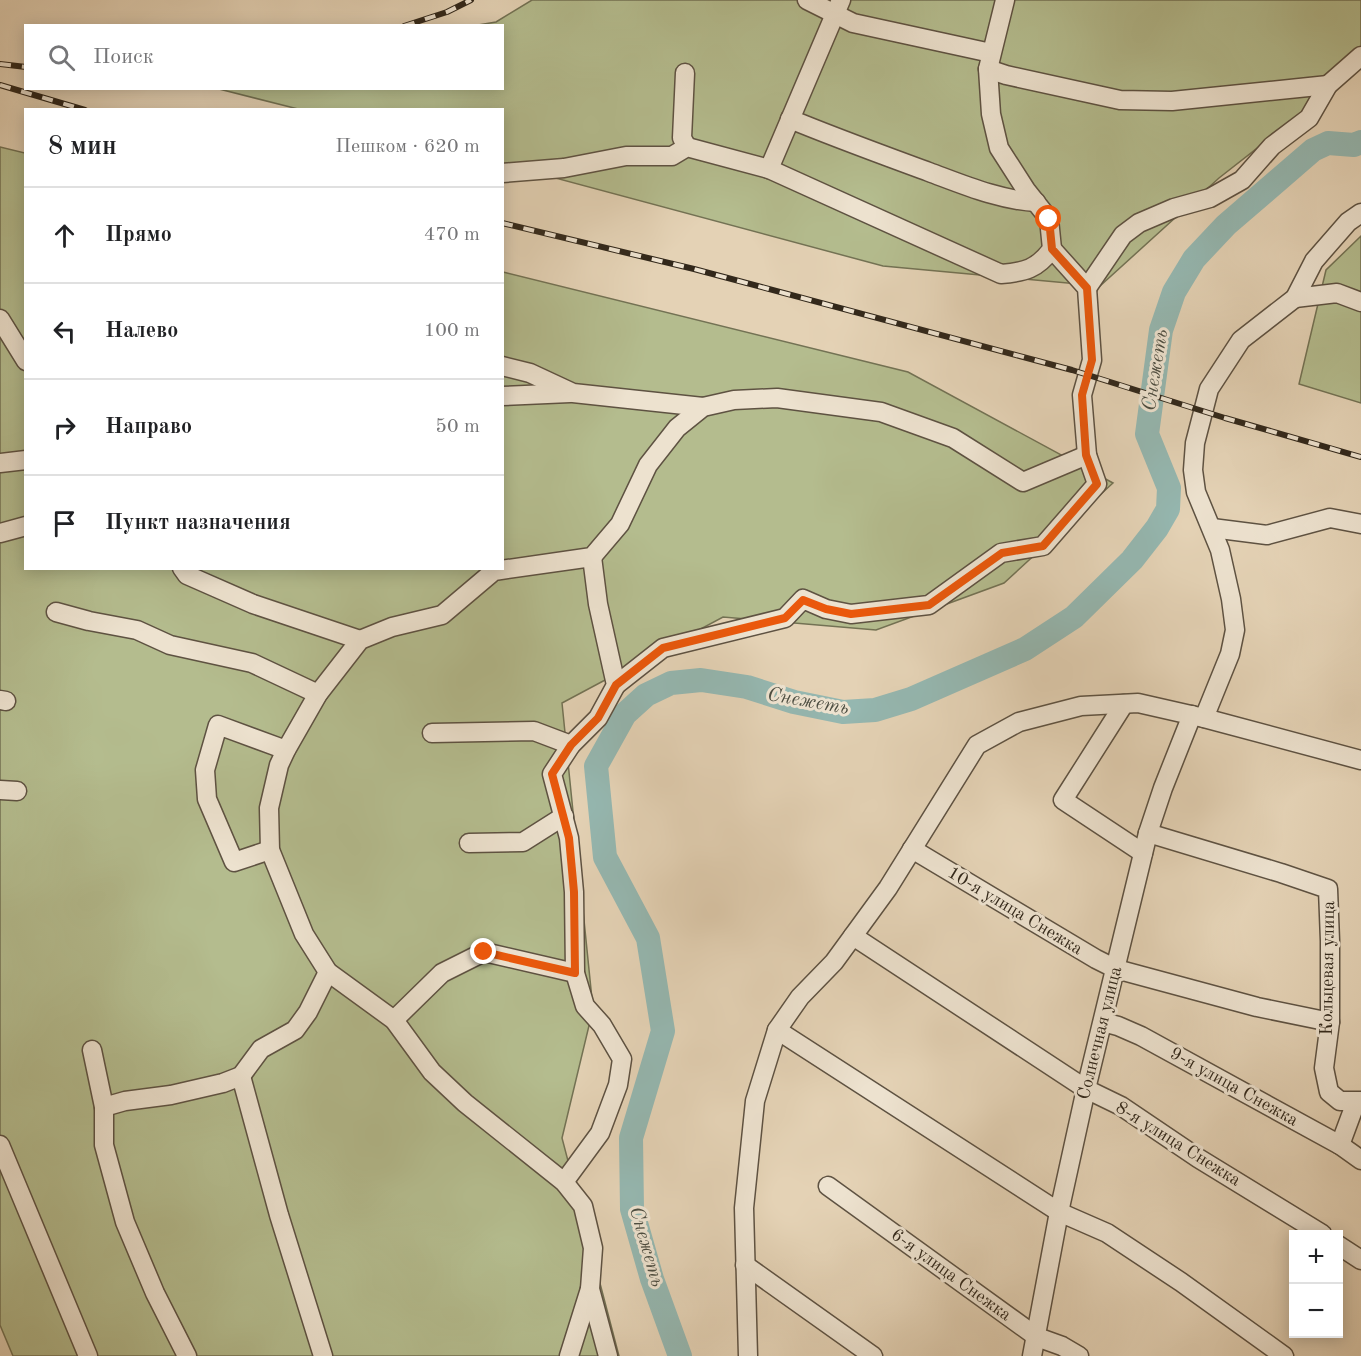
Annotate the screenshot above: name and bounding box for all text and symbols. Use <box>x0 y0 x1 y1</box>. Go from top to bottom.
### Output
search box <box>24 24 504 90</box>
icon: search <box>45 41 78 74</box>
text: Поиск <box>93 46 154 68</box>
text: 8 мин <box>48 134 117 160</box>
text: Пешком · 620 m <box>335 137 480 157</box>
route start <box>1035 205 1061 231</box>
icon: ahead <box>48 219 81 252</box>
text: Прямо <box>105 224 172 246</box>
text: 470 m <box>424 225 480 245</box>
icon: left <box>48 315 81 348</box>
text: Налево <box>105 320 178 342</box>
text: 100 m <box>424 321 480 341</box>
water label: Снежеть <box>1140 328 1172 412</box>
icon: right <box>48 411 81 444</box>
text: Направо <box>105 416 192 438</box>
text: 50 m <box>435 417 480 437</box>
icon: arrive <box>48 507 81 540</box>
text: Пункт назначения <box>105 512 291 534</box>
water label: Снежеть <box>766 685 850 719</box>
street label: 10-я улица Снежка <box>944 864 1086 958</box>
street label: Кольцевая улица <box>1318 900 1338 1035</box>
route end <box>470 938 496 964</box>
street label: Солнечная улица <box>1075 965 1125 1101</box>
street label: 9-я улица Снежка <box>1167 1044 1301 1130</box>
street label: 8-я улица Снежка <box>1112 1098 1244 1190</box>
water label: Снежеть <box>625 1204 667 1290</box>
street label: 6-я улица Снежка <box>888 1226 1014 1325</box>
map controls <box>1289 1230 1343 1338</box>
button: + <box>1289 1230 1343 1284</box>
button: − <box>1289 1284 1343 1338</box>

